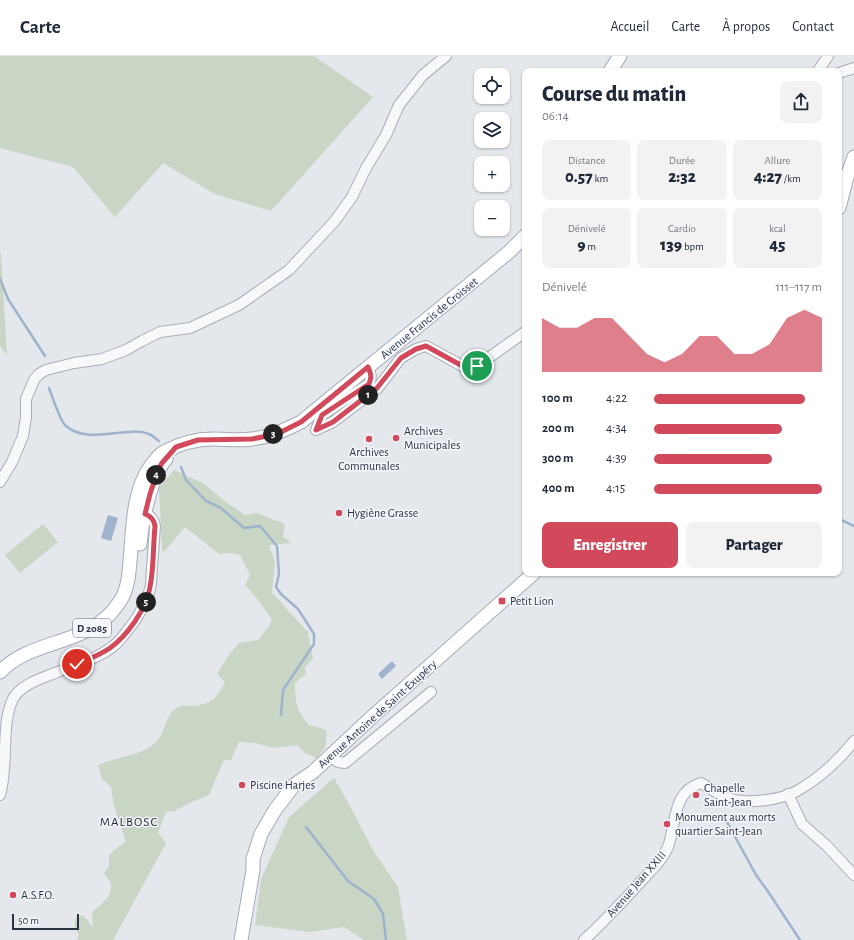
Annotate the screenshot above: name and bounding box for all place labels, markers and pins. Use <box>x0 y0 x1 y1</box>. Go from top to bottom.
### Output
pin <box>460 349 494 383</box>
pin: 1 <box>358 385 378 405</box>
pin: 3 <box>263 424 283 444</box>
place label: Archives Municipales <box>404 425 460 451</box>
marker: Archives Municipales <box>391 433 401 443</box>
marker: Archives Communales <box>364 434 374 444</box>
place label: Archives Communales <box>338 446 400 472</box>
pin: 4 <box>146 465 166 485</box>
place label: Hygiène Grasse <box>347 507 418 520</box>
marker: Hygiène Grasse <box>334 508 344 518</box>
pin: 5 <box>136 592 156 612</box>
place label: Petit Lion <box>510 595 554 607</box>
marker: Petit Lion <box>497 596 507 606</box>
pin <box>60 647 94 681</box>
place label: Piscine Harjes <box>250 779 315 792</box>
marker: Piscine Harjes <box>237 780 247 790</box>
place label: Chapelle Saint-Jean <box>704 782 752 808</box>
marker: Chapelle Saint-Jean <box>691 790 701 800</box>
place label: Monument aux morts quartier Saint-Jean <box>675 811 776 837</box>
marker: Monument aux morts quartier Saint-Jean <box>662 819 672 829</box>
place label: A.S.F.O. <box>21 889 54 901</box>
marker: A.S.F.O. <box>8 890 18 900</box>

